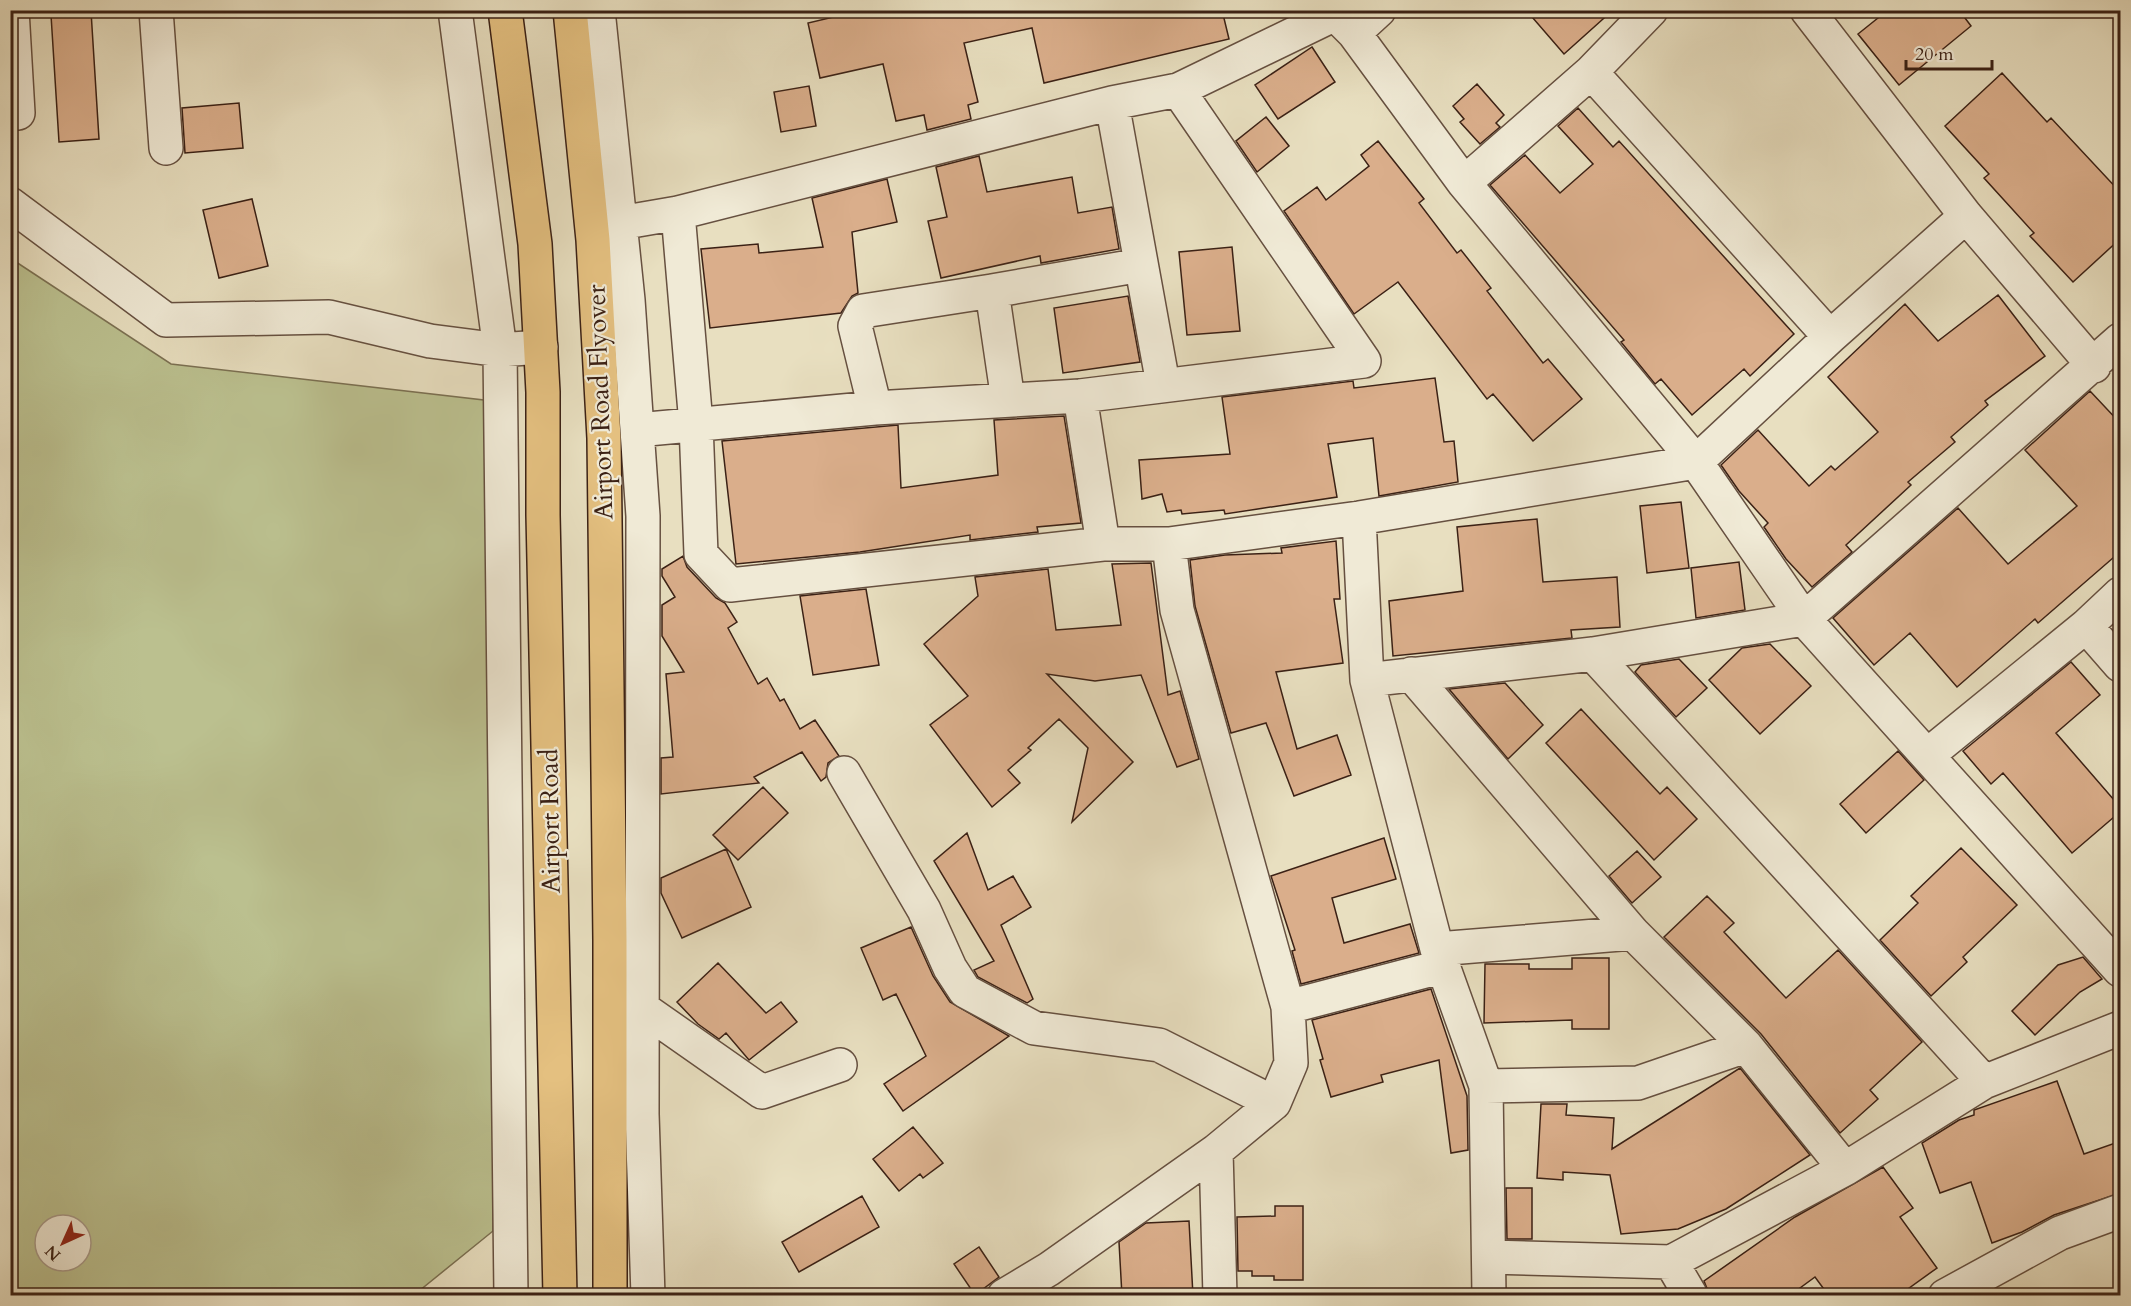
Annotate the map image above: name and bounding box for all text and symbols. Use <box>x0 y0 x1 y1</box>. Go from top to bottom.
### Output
scale bar <box>1906 33 1992 71</box>
text: 20 m <box>1915 42 1954 67</box>
street label: Airport Road Flyover <box>578 283 622 520</box>
street label: Airport Road <box>531 748 569 894</box>
north arrow <box>33 1213 93 1273</box>
text: N <box>40 1240 66 1266</box>

